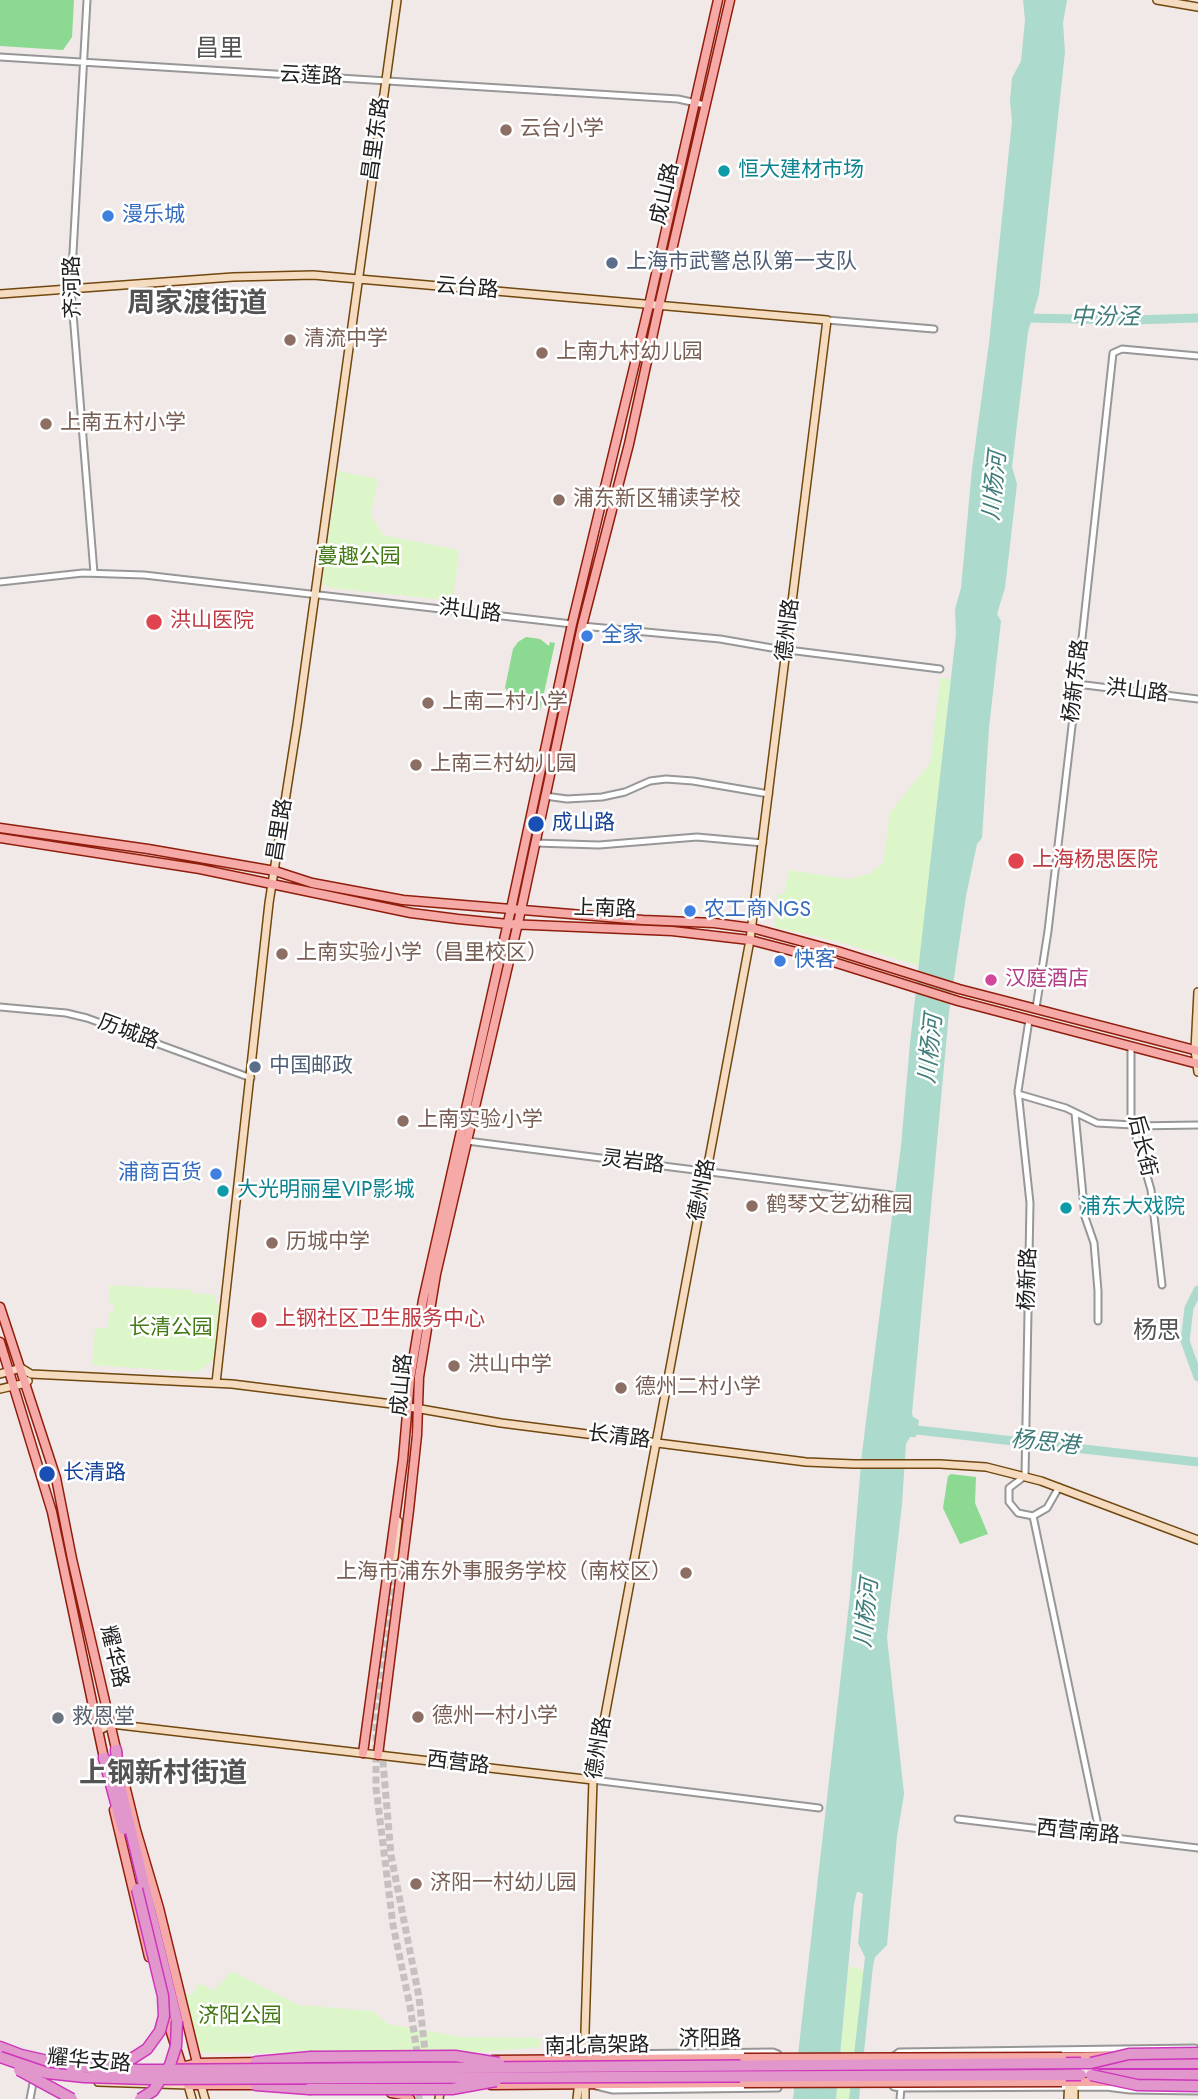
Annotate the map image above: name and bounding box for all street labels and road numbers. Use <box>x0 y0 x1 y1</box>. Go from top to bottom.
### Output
street label: 云莲路 <box>279 63 343 91</box>
street label: 昌里东路 <box>359 96 395 182</box>
street label: 成山路 <box>647 160 685 228</box>
street label: 齐河路 <box>61 255 87 319</box>
street label: 云台路 <box>435 274 499 304</box>
street label: 洪山路 <box>437 596 503 628</box>
street label: 德州路 <box>773 597 805 663</box>
street label: 杨新东路 <box>1059 638 1095 724</box>
street label: 洪山路 <box>1104 676 1170 708</box>
street label: 昌里路 <box>264 797 298 863</box>
street label: 上南路 <box>573 896 637 924</box>
street label: 历城路 <box>94 1010 162 1056</box>
street label: 后长街 <box>1122 1112 1160 1180</box>
street label: 灵岩路 <box>600 1147 666 1179</box>
street label: 德州路 <box>685 1157 721 1223</box>
street label: 杨新路 <box>1015 1247 1043 1311</box>
street label: 成山路 <box>388 1353 418 1417</box>
street label: 长清路 <box>586 1422 652 1454</box>
street label: 耀华路 <box>94 1623 132 1691</box>
street label: 德州路 <box>583 1715 617 1781</box>
street label: 西营路 <box>425 1748 491 1780</box>
street label: 西营南路 <box>1035 1816 1121 1850</box>
street label: 济阳路 <box>679 2027 741 2053</box>
street label: 南北高架路 <box>544 2033 650 2061</box>
street label: 耀华支路 <box>46 2046 132 2078</box>

